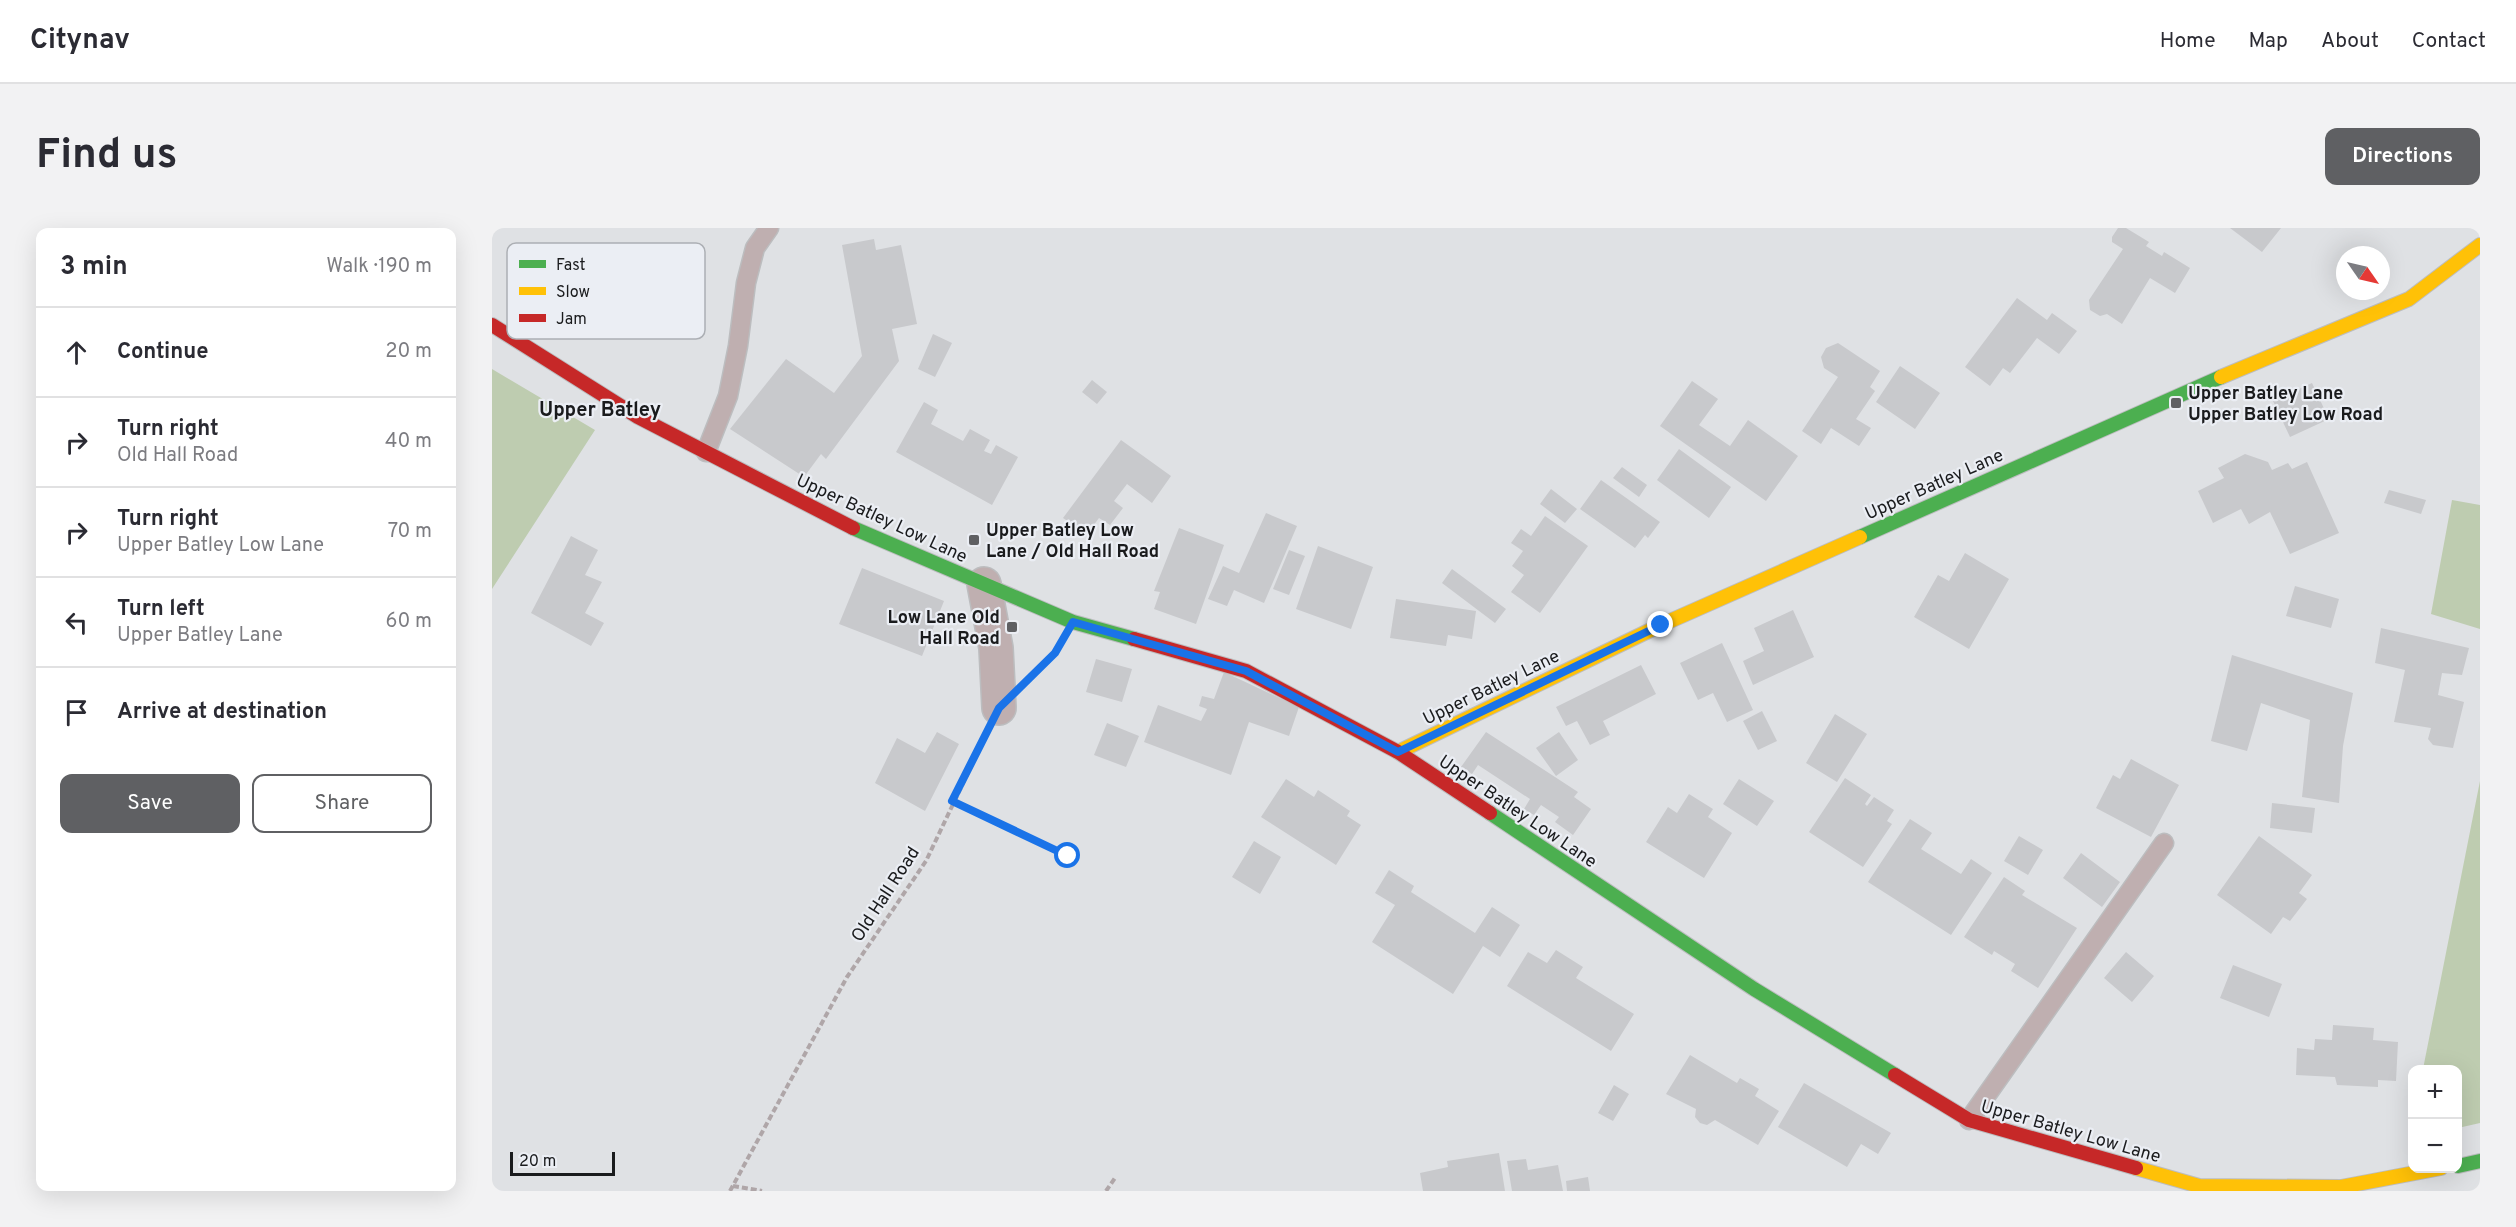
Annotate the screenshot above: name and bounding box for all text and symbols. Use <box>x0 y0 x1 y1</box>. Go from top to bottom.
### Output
text: Citynav <box>30 23 130 59</box>
text: Home <box>2160 28 2216 55</box>
text: Map <box>2249 28 2288 55</box>
text: About <box>2321 28 2379 55</box>
text: Contact <box>2412 28 2486 55</box>
button: Directions <box>2325 128 2480 185</box>
text: Find us <box>36 130 177 183</box>
legend <box>507 243 705 339</box>
north arrow <box>2336 246 2390 300</box>
text: 3 min <box>60 251 128 284</box>
text: Walk · 190 m <box>326 254 432 280</box>
text: Fast <box>556 256 586 276</box>
text: Slow <box>556 283 590 303</box>
text: Jam <box>556 310 587 330</box>
icon: ahead <box>60 336 93 369</box>
text: Continue <box>117 339 208 366</box>
text: 20 m <box>385 339 432 365</box>
place label: Upper Batley Lane Upper Batley Low Road <box>2188 383 2383 427</box>
marker: Upper Batley Lane Upper Batley Low Road <box>2169 396 2183 410</box>
district label: Upper Batley <box>539 398 661 424</box>
text: Turn right <box>117 416 219 443</box>
icon: right <box>60 426 93 459</box>
text: 40 m <box>385 429 432 455</box>
text: Old Hall Road <box>117 443 238 469</box>
street label: Upper Batley Lane <box>1862 445 2007 526</box>
street label: Upper Batley Low Lane <box>792 470 971 569</box>
text: Turn right <box>117 506 219 533</box>
icon: right <box>60 516 93 549</box>
text: 70 m <box>388 519 432 545</box>
place label: Upper Batley Low Lane / Old Hall Road <box>986 520 1159 564</box>
text: Upper Batley Low Lane <box>117 533 324 559</box>
marker: Upper Batley Low Lane / Old Hall Road <box>967 533 981 547</box>
text: Turn left <box>117 596 205 623</box>
icon: left <box>60 606 93 639</box>
place label: Low Lane Old Hall Road <box>888 607 1000 651</box>
text: 60 m <box>386 609 432 635</box>
route end <box>1647 611 1673 637</box>
marker: Low Lane Old Hall Road <box>1005 620 1019 634</box>
text: Upper Batley Lane <box>117 623 283 649</box>
street label: Upper Batley Lane <box>1420 645 1564 731</box>
icon: arrive <box>60 696 93 729</box>
text: Arrive at destination <box>117 699 327 726</box>
street label: Upper Batley Low Lane <box>1433 751 1601 874</box>
button: Save <box>60 774 240 833</box>
button: Share <box>252 774 432 833</box>
route start <box>1054 842 1080 868</box>
street label: Old Hall Road <box>847 843 926 947</box>
map controls <box>2408 1065 2462 1173</box>
button: + <box>2408 1065 2462 1119</box>
street label: Upper Batley Low Lane <box>1978 1096 2163 1169</box>
button: − <box>2408 1119 2462 1173</box>
scale bar <box>510 1149 615 1176</box>
text: 20 m <box>519 1152 556 1172</box>

